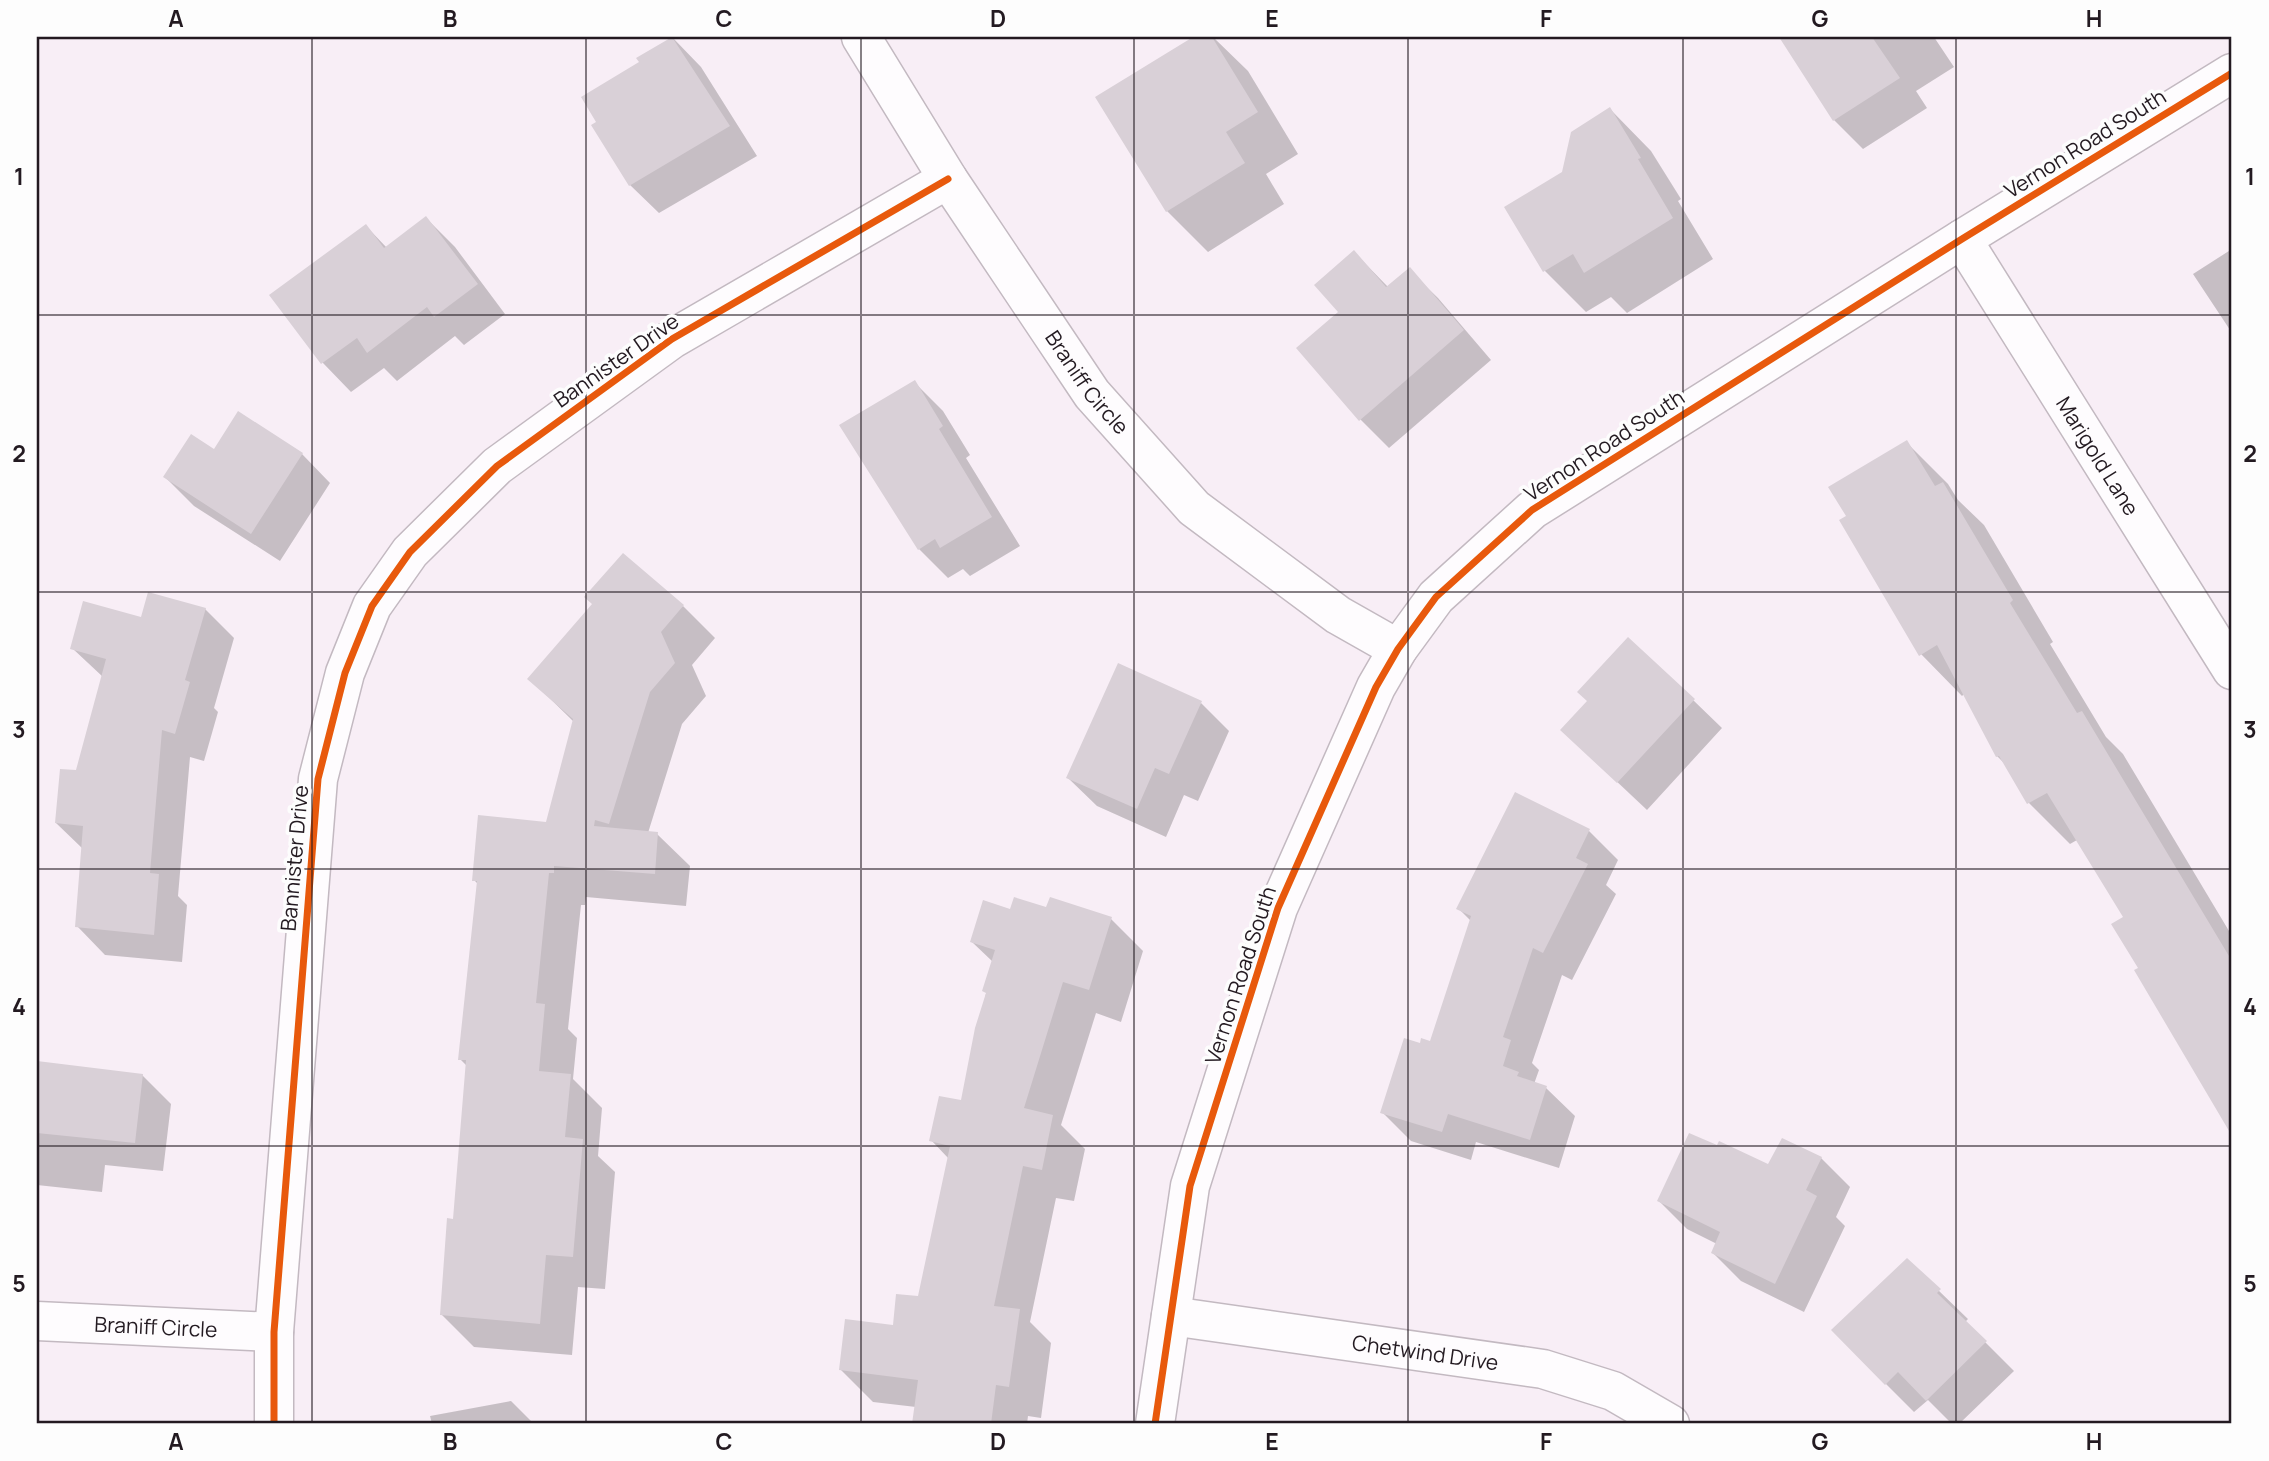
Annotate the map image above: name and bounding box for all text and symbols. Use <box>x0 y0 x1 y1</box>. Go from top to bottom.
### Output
text: A <box>168 2 184 34</box>
text: B <box>443 2 457 34</box>
text: C <box>716 2 733 34</box>
text: D <box>990 2 1006 34</box>
text: E <box>1265 2 1279 34</box>
text: F <box>1540 2 1552 34</box>
text: G <box>1812 2 1829 34</box>
text: H <box>2086 2 2102 34</box>
street label: Vernon Road South <box>1999 82 2171 204</box>
text: 1 <box>14 160 24 192</box>
text: 1 <box>2245 160 2255 192</box>
street label: Bannister Drive <box>548 306 684 414</box>
street label: Braniff Circle <box>1039 325 1135 440</box>
street label: Vernon Road South <box>1519 383 1689 507</box>
street label: Marigold Lane <box>2050 391 2146 521</box>
text: 2 <box>12 437 26 469</box>
text: 2 <box>2243 437 2257 469</box>
text: 3 <box>12 713 26 745</box>
text: 3 <box>2243 713 2257 745</box>
street label: Bannister Drive <box>274 784 314 932</box>
street label: Vernon Road South <box>1198 882 1282 1068</box>
text: 4 <box>12 990 26 1022</box>
text: 4 <box>2243 990 2257 1022</box>
text: 5 <box>12 1267 26 1299</box>
text: 5 <box>2243 1267 2257 1299</box>
street label: Braniff Circle <box>94 1310 218 1343</box>
street label: Chetwind Drive <box>1350 1328 1500 1377</box>
text: A <box>168 1425 184 1457</box>
text: B <box>443 1425 457 1457</box>
text: C <box>716 1425 733 1457</box>
text: D <box>990 1425 1006 1457</box>
text: E <box>1265 1425 1279 1457</box>
text: F <box>1540 1425 1552 1457</box>
text: G <box>1812 1425 1829 1457</box>
text: H <box>2086 1425 2102 1457</box>

